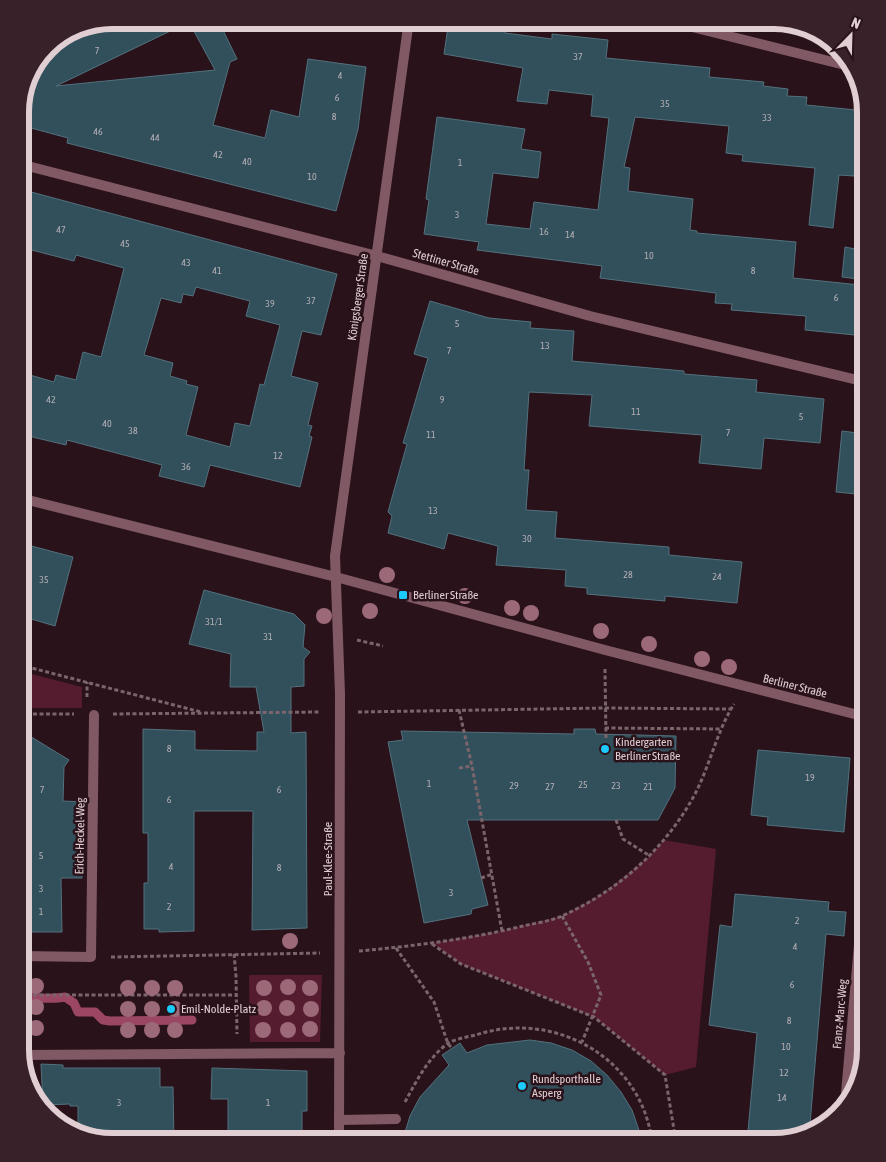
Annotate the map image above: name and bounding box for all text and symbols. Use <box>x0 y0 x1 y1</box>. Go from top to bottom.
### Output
north arrow <box>826 10 876 60</box>
text: N <box>849 14 863 32</box>
house number: 7 <box>95 45 100 56</box>
house number: 37 <box>573 51 583 62</box>
house number: 4 <box>338 70 343 81</box>
house number: 6 <box>335 92 340 103</box>
house number: 35 <box>660 98 670 109</box>
house number: 8 <box>332 111 337 122</box>
house number: 33 <box>762 112 772 123</box>
house number: 46 <box>93 126 103 137</box>
house number: 44 <box>150 132 160 143</box>
house number: 42 <box>213 149 223 160</box>
house number: 40 <box>242 156 252 167</box>
house number: 1 <box>458 157 463 168</box>
house number: 10 <box>307 171 317 182</box>
house number: 3 <box>455 209 460 220</box>
house number: 47 <box>56 224 66 235</box>
house number: 16 <box>539 226 549 237</box>
house number: 14 <box>565 229 575 240</box>
house number: 45 <box>120 238 130 249</box>
street label: Stettiner Straße <box>411 246 481 278</box>
house number: 10 <box>644 250 654 261</box>
street label: Königsberger Straße <box>345 253 371 341</box>
house number: 43 <box>181 257 191 268</box>
house number: 41 <box>212 265 222 276</box>
house number: 8 <box>751 265 756 276</box>
house number: 6 <box>834 292 839 303</box>
house number: 37 <box>306 295 316 306</box>
house number: 39 <box>265 298 275 309</box>
house number: 5 <box>455 318 460 329</box>
house number: 13 <box>540 340 550 351</box>
house number: 7 <box>447 345 452 356</box>
house number: 42 <box>46 394 56 405</box>
house number: 9 <box>440 394 445 405</box>
house number: 11 <box>631 406 641 417</box>
house number: 5 <box>799 411 804 422</box>
house number: 40 <box>102 418 112 429</box>
house number: 38 <box>128 425 138 436</box>
house number: 7 <box>726 427 731 438</box>
house number: 11 <box>426 429 436 440</box>
house number: 12 <box>273 450 283 461</box>
house number: 36 <box>181 461 191 472</box>
house number: 13 <box>428 505 438 516</box>
house number: 30 <box>522 533 532 544</box>
house number: 28 <box>623 569 633 580</box>
house number: 24 <box>712 571 722 582</box>
house number: 35 <box>39 574 49 585</box>
place label: Berliner Straße <box>413 588 479 602</box>
marker: Berliner Straße <box>397 589 409 601</box>
house number: 31/1 <box>205 616 223 627</box>
house number: 31 <box>263 631 273 642</box>
street label: Berliner Straße <box>762 671 828 701</box>
place label: Kindergarten Berliner Straße <box>615 735 681 763</box>
house number: 8 <box>167 743 172 754</box>
marker: Kindergarten Berliner Straße <box>599 743 611 755</box>
house number: 19 <box>805 772 815 783</box>
house number: 1 <box>427 778 432 789</box>
house number: 25 <box>578 779 588 790</box>
house number: 29 <box>509 780 519 791</box>
house number: 23 <box>611 780 621 791</box>
house number: 27 <box>545 781 555 792</box>
house number: 21 <box>643 781 653 792</box>
house number: 7 <box>40 784 45 795</box>
house number: 6 <box>277 784 282 795</box>
house number: 6 <box>167 794 172 805</box>
street label: Erich-Heckel-Weg <box>72 797 88 875</box>
street label: Paul-Klee-Straße <box>321 822 335 896</box>
house number: 5 <box>39 850 44 861</box>
house number: 4 <box>169 861 174 872</box>
house number: 8 <box>277 862 282 873</box>
house number: 3 <box>39 883 44 894</box>
house number: 3 <box>449 887 454 898</box>
house number: 2 <box>167 901 172 912</box>
house number: 1 <box>39 906 44 917</box>
house number: 2 <box>795 915 800 926</box>
house number: 4 <box>793 941 798 952</box>
street label: Franz-Marc-Weg <box>830 978 850 1050</box>
house number: 6 <box>790 979 795 990</box>
place label: Emil-Nolde-Platz <box>181 1002 257 1016</box>
marker: Emil-Nolde-Platz <box>165 1003 177 1015</box>
house number: 8 <box>787 1015 792 1026</box>
house number: 10 <box>781 1041 791 1052</box>
house number: 12 <box>779 1067 789 1078</box>
place label: Rundsporthalle Asperg <box>532 1072 601 1100</box>
marker: Rundsporthalle Asperg <box>516 1080 528 1092</box>
house number: 14 <box>777 1092 787 1103</box>
house number: 3 <box>117 1097 122 1108</box>
house number: 1 <box>266 1097 271 1108</box>

